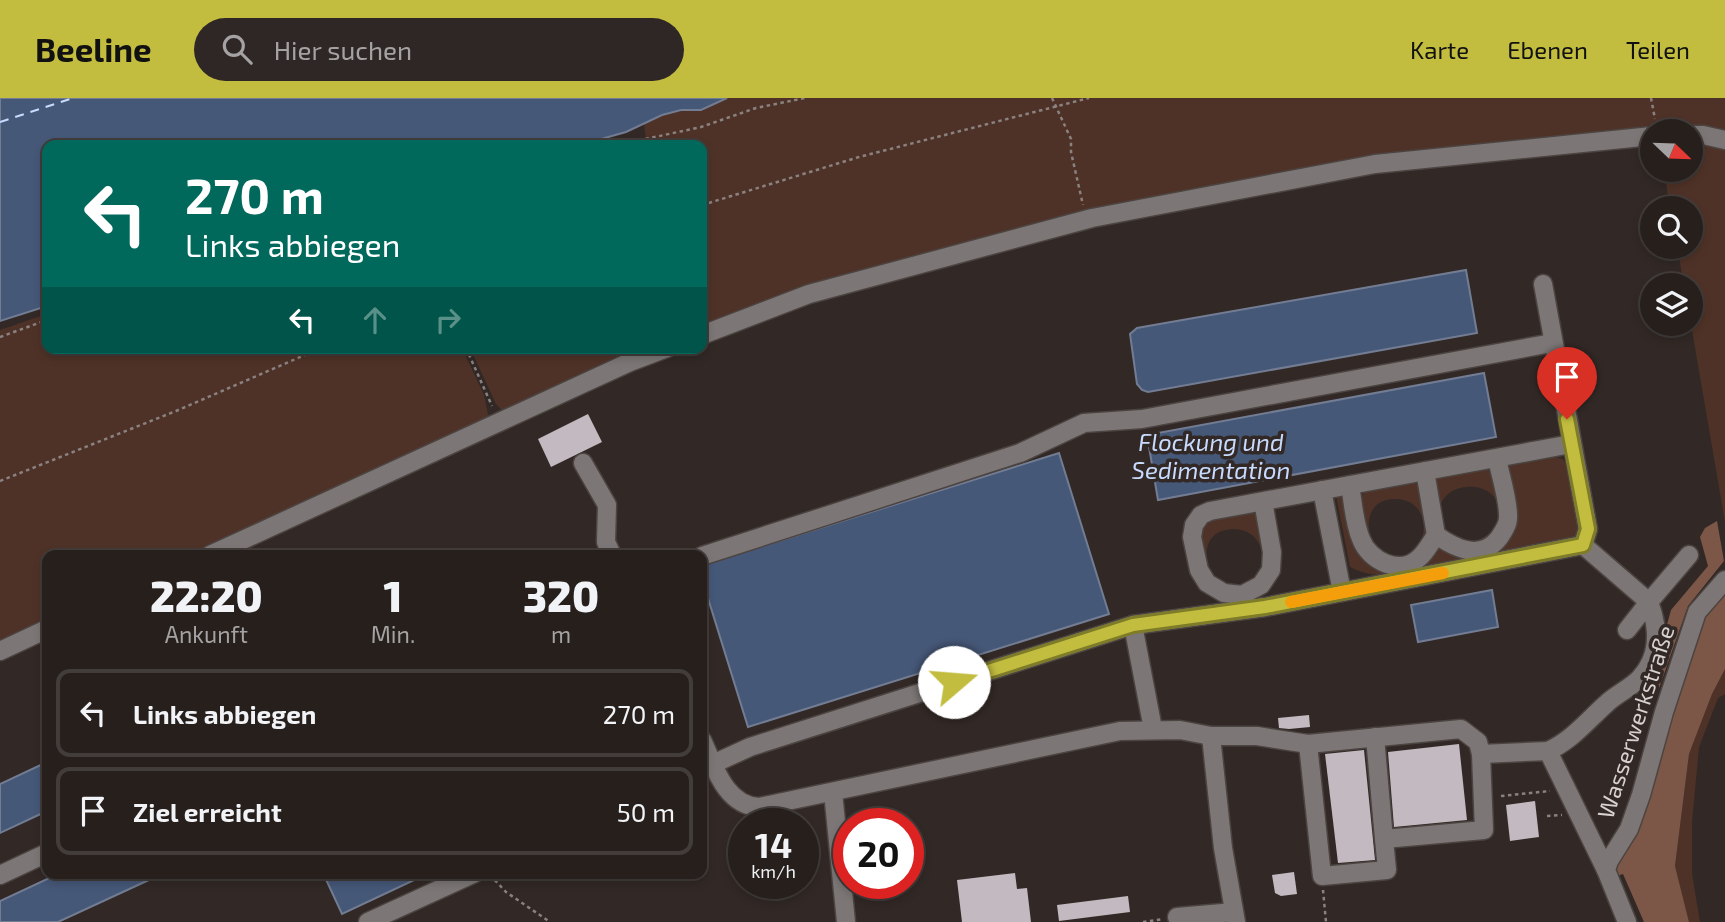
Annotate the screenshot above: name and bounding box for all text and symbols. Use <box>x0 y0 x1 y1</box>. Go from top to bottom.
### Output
search box <box>194 18 684 81</box>
text: Beeline <box>35 29 152 69</box>
icon: search <box>218 30 256 68</box>
text: Hier suchen <box>274 34 412 65</box>
text: Karte <box>1410 35 1469 64</box>
text: Ebenen <box>1507 35 1588 64</box>
text: Teilen <box>1626 35 1690 64</box>
north arrow <box>1640 119 1703 182</box>
map controls <box>1640 119 1703 336</box>
text: 270 m <box>185 165 324 224</box>
icon: left <box>70 168 161 259</box>
button: search <box>1640 196 1703 259</box>
text: Links abbiegen <box>185 225 400 263</box>
button: layers <box>1640 273 1703 336</box>
icon: left <box>283 301 321 339</box>
icon: ahead <box>356 301 394 339</box>
icon: right <box>429 301 467 339</box>
pin <box>1537 347 1597 419</box>
icon: arrive <box>1548 358 1586 396</box>
water label: Flockung und Sedimentation <box>1132 427 1290 484</box>
text: 22:20 <box>150 570 263 620</box>
text: 1 <box>383 570 402 620</box>
text: 320 <box>523 570 599 620</box>
text: Ankunft <box>165 620 248 648</box>
text: Min. <box>371 620 415 648</box>
text: m <box>551 620 571 648</box>
street label: Wasserwerkstraße <box>1591 622 1679 822</box>
position arrow <box>917 645 991 719</box>
icon: left <box>74 694 112 732</box>
text: Links abbiegen <box>133 698 317 729</box>
text: 270 m <box>603 698 675 729</box>
icon: arrive <box>74 792 112 830</box>
text: Ziel erreicht <box>133 796 282 827</box>
text: 50 m <box>617 796 675 827</box>
speed limit sign: 20 <box>833 808 924 899</box>
text: 14 <box>755 823 792 865</box>
text: km/h <box>751 860 796 882</box>

